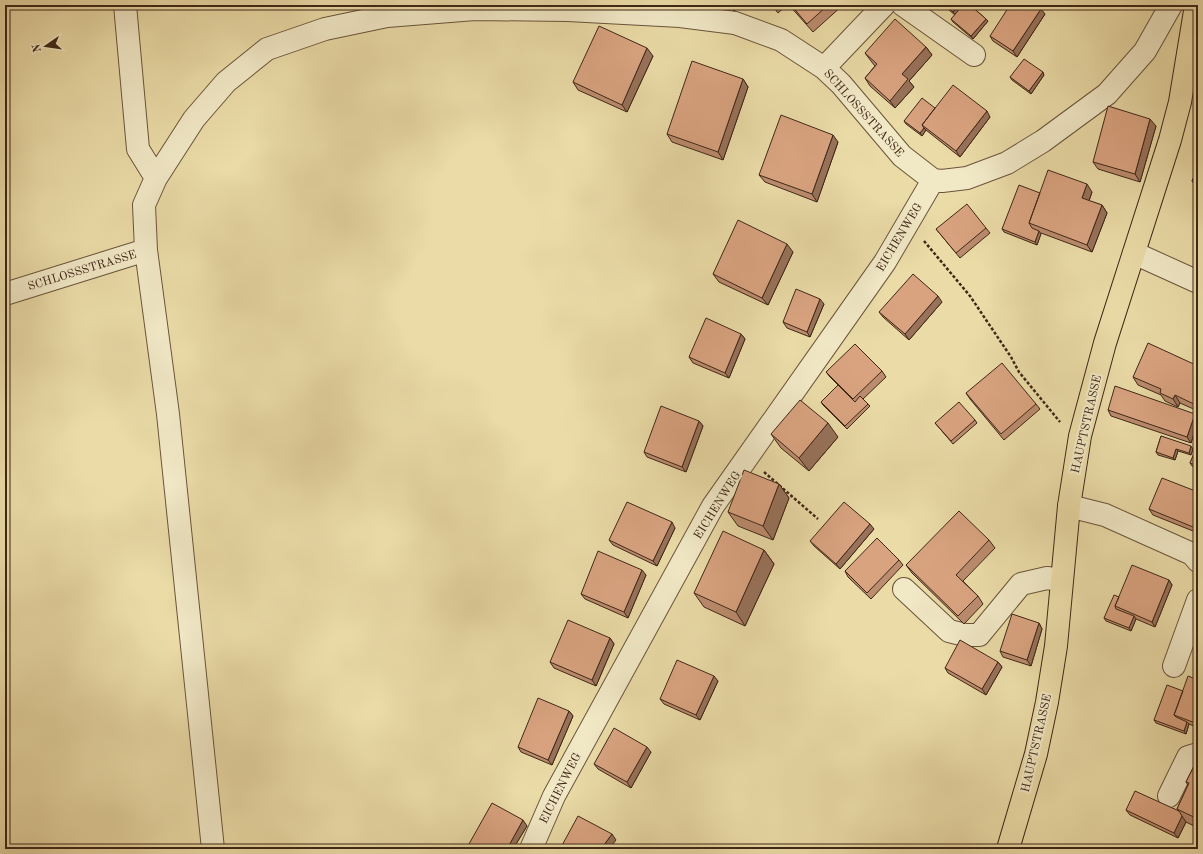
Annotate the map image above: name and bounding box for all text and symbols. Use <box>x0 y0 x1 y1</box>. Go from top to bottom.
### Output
north arrow <box>26 26 66 66</box>
text: N <box>31 42 44 53</box>
street label: SCHLOSSSTRASSE <box>821 68 906 160</box>
street label: EICHENWEG <box>875 201 925 274</box>
street label: SCHLOSSSTRASSE <box>26 249 138 293</box>
street label: HAUPTSTRASSE <box>1070 374 1104 475</box>
street label: EICHENWEG <box>692 469 744 542</box>
street label: HAUPTSTRASSE <box>1020 693 1054 794</box>
street label: EICHENWEG <box>538 751 584 826</box>

